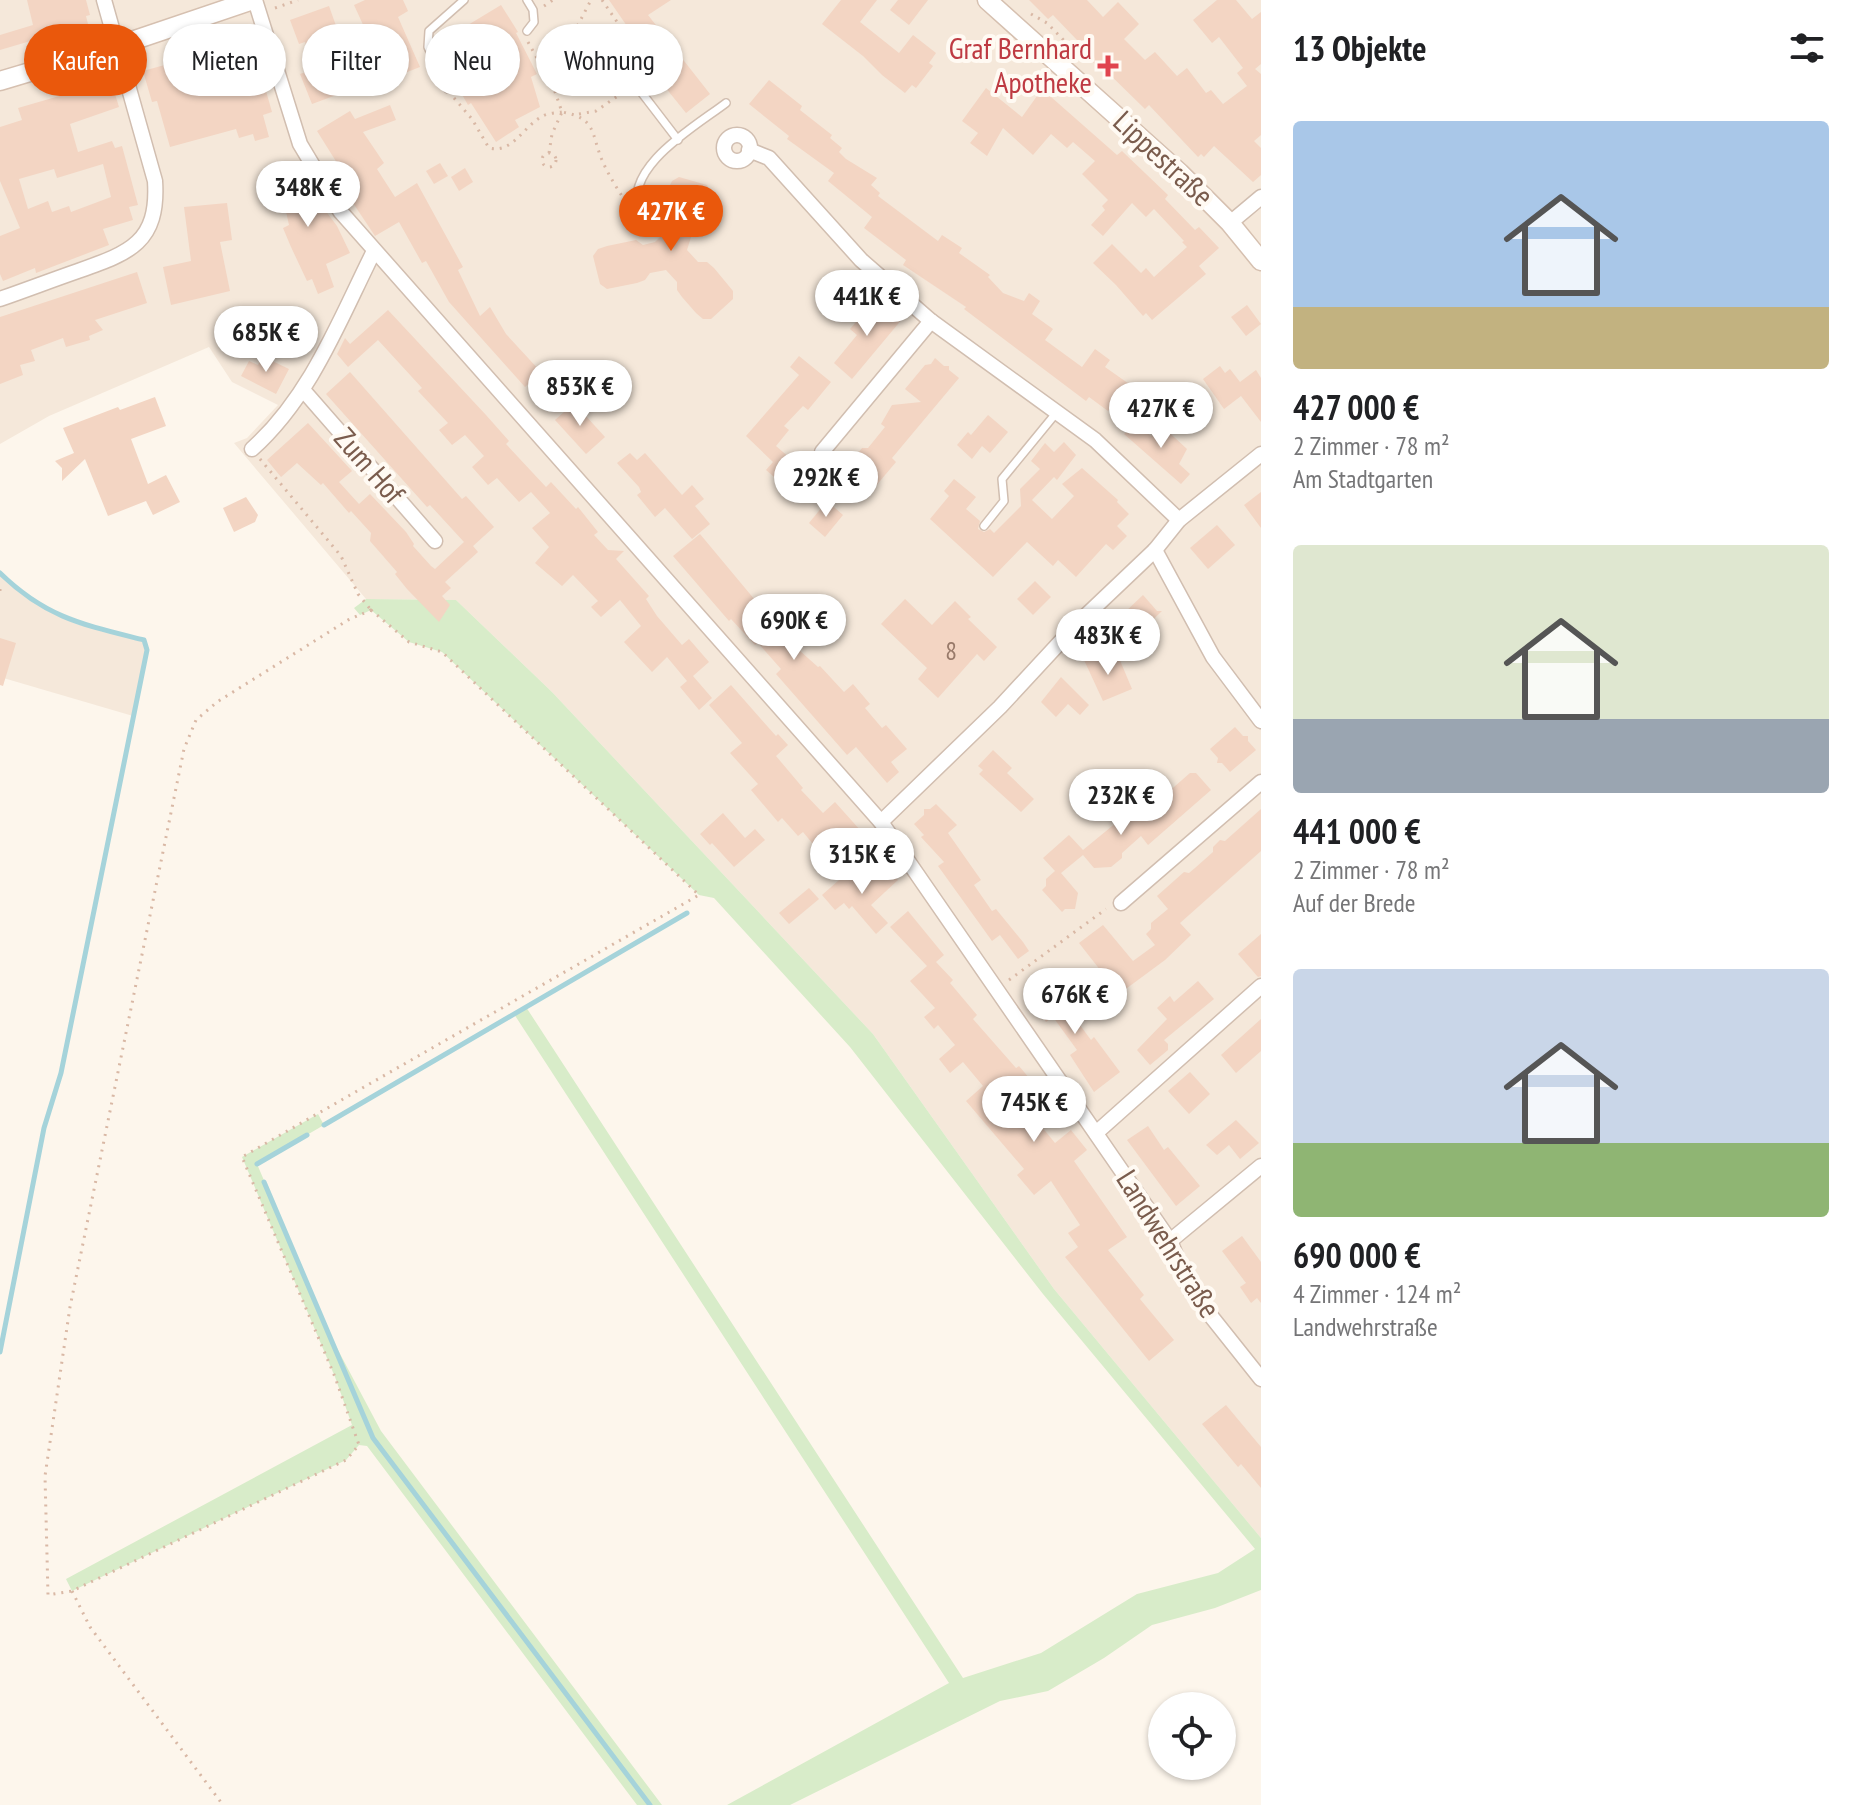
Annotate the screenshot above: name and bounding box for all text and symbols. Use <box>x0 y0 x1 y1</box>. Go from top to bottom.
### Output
chip: Kaufen <box>24 24 147 96</box>
chip: Mieten <box>163 24 286 96</box>
chip: Filter <box>302 24 409 96</box>
chip: Neu <box>425 24 520 96</box>
chip: Wohnung <box>536 24 683 96</box>
text: 13 Objekte <box>1293 26 1427 70</box>
icon: filters <box>1785 26 1829 70</box>
place label: Graf Bernhard Apotheke <box>949 28 1092 101</box>
marker: Graf Bernhard Apotheke <box>1099 57 1117 75</box>
street label: Lippestraße <box>1106 102 1222 214</box>
pin: 348K € <box>243 161 373 229</box>
text: 348K € <box>274 170 342 203</box>
icon: home <box>1489 173 1633 317</box>
pin: 427K € <box>606 185 736 253</box>
text: 427K € <box>637 194 705 227</box>
pin: 441K € <box>802 270 932 338</box>
text: 441K € <box>833 279 901 312</box>
pin: 685K € <box>201 306 331 374</box>
text: 685K € <box>232 315 300 348</box>
pin: 853K € <box>515 360 645 428</box>
text: 853K € <box>546 369 614 402</box>
pin: 427K € <box>1096 382 1226 450</box>
text: 427 000 € <box>1293 385 1419 429</box>
text: 427K € <box>1127 391 1195 424</box>
street label: Zum Hof <box>327 419 415 512</box>
text: 2 Zimmer · 78 m² <box>1293 429 1450 462</box>
pin: 292K € <box>761 451 891 519</box>
text: 292K € <box>792 460 860 493</box>
text: Am Stadtgarten <box>1293 462 1433 495</box>
pin: 690K € <box>729 594 859 662</box>
icon: home <box>1489 597 1633 741</box>
text: 690K € <box>760 603 828 636</box>
pin: 483K € <box>1043 609 1173 677</box>
text: 483K € <box>1074 618 1142 651</box>
house number: 8 <box>945 634 957 667</box>
pin: 232K € <box>1056 769 1186 837</box>
text: 232K € <box>1087 778 1155 811</box>
text: 441 000 € <box>1293 809 1421 853</box>
pin: 315K € <box>797 828 927 896</box>
text: 315K € <box>828 837 896 870</box>
text: 2 Zimmer · 78 m² <box>1293 853 1450 886</box>
text: Auf der Brede <box>1293 886 1416 919</box>
pin: 676K € <box>1010 968 1140 1036</box>
text: 676K € <box>1041 977 1109 1010</box>
icon: home <box>1489 1021 1633 1165</box>
pin: 745K € <box>969 1076 1099 1144</box>
text: 745K € <box>1000 1085 1068 1118</box>
street label: Landwehrstraße <box>1108 1162 1230 1324</box>
text: 690 000 € <box>1293 1233 1421 1277</box>
text: 4 Zimmer · 124 m² <box>1293 1277 1461 1310</box>
text: Landwehrstraße <box>1293 1310 1438 1343</box>
map controls <box>1148 1692 1236 1780</box>
button: locate <box>1148 1692 1236 1780</box>

